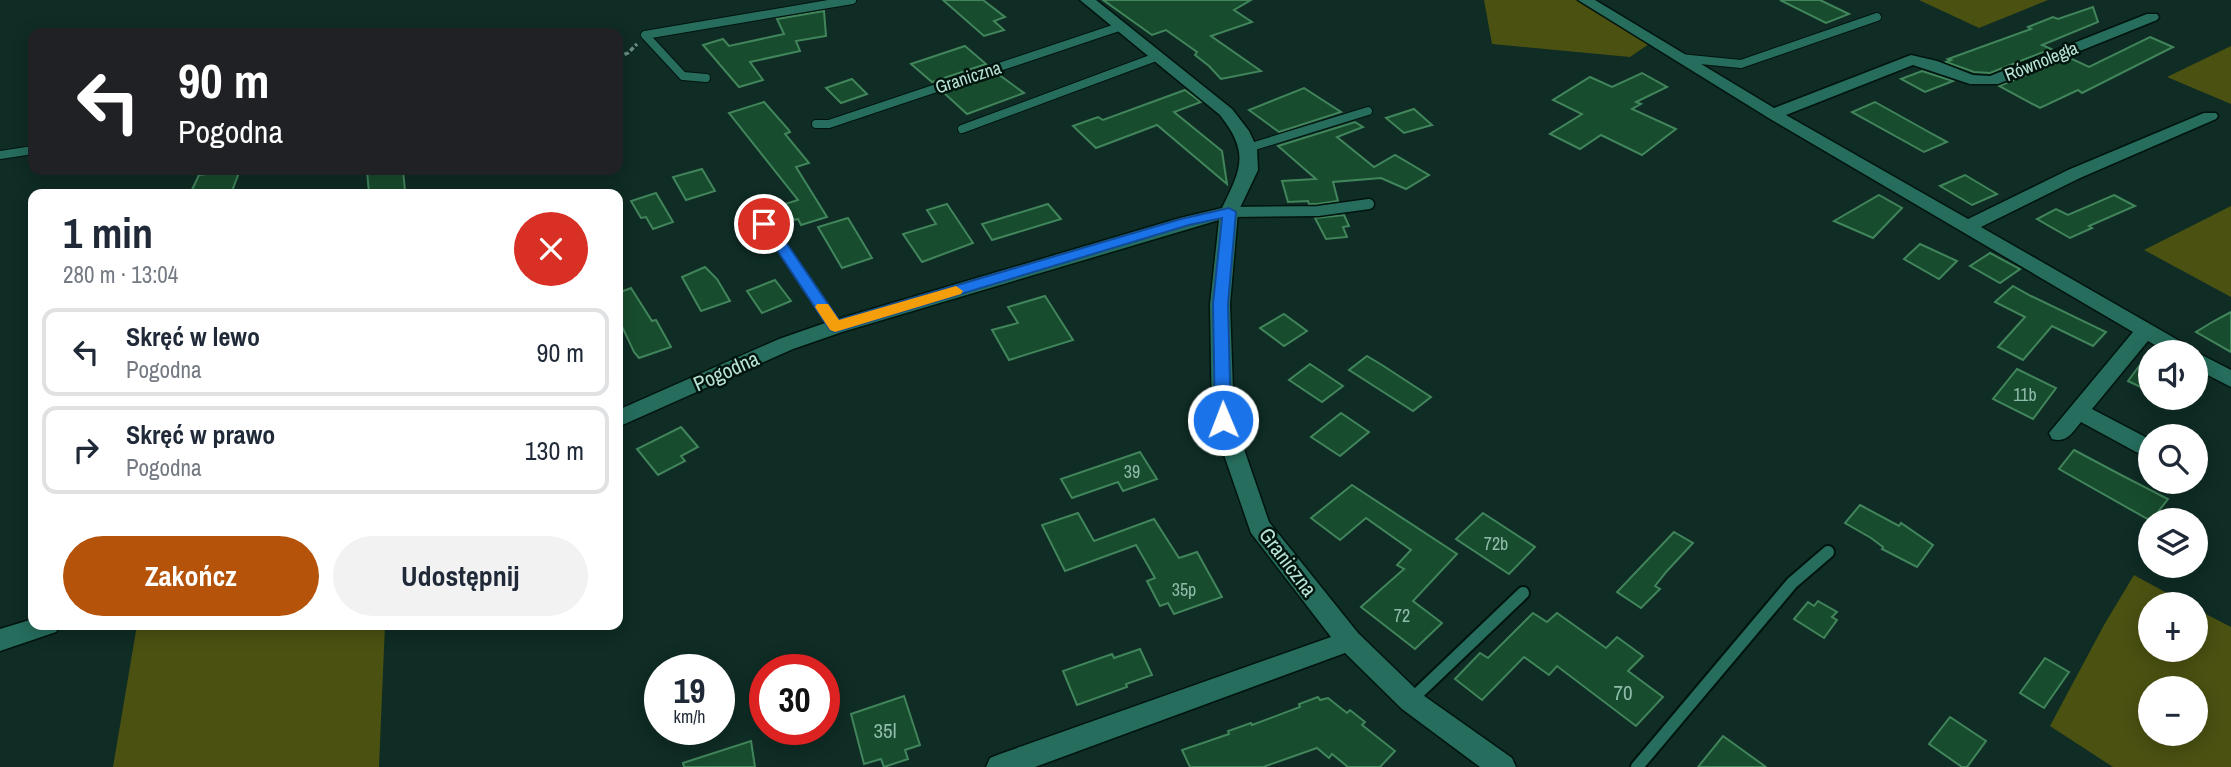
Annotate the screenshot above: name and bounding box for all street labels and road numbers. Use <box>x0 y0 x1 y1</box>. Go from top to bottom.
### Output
street label: Równoległa <box>2001 35 2081 87</box>
street label: Graniczna <box>932 55 1004 99</box>
street label: Pogodna <box>689 344 764 398</box>
street label: Graniczna <box>1253 522 1324 603</box>

